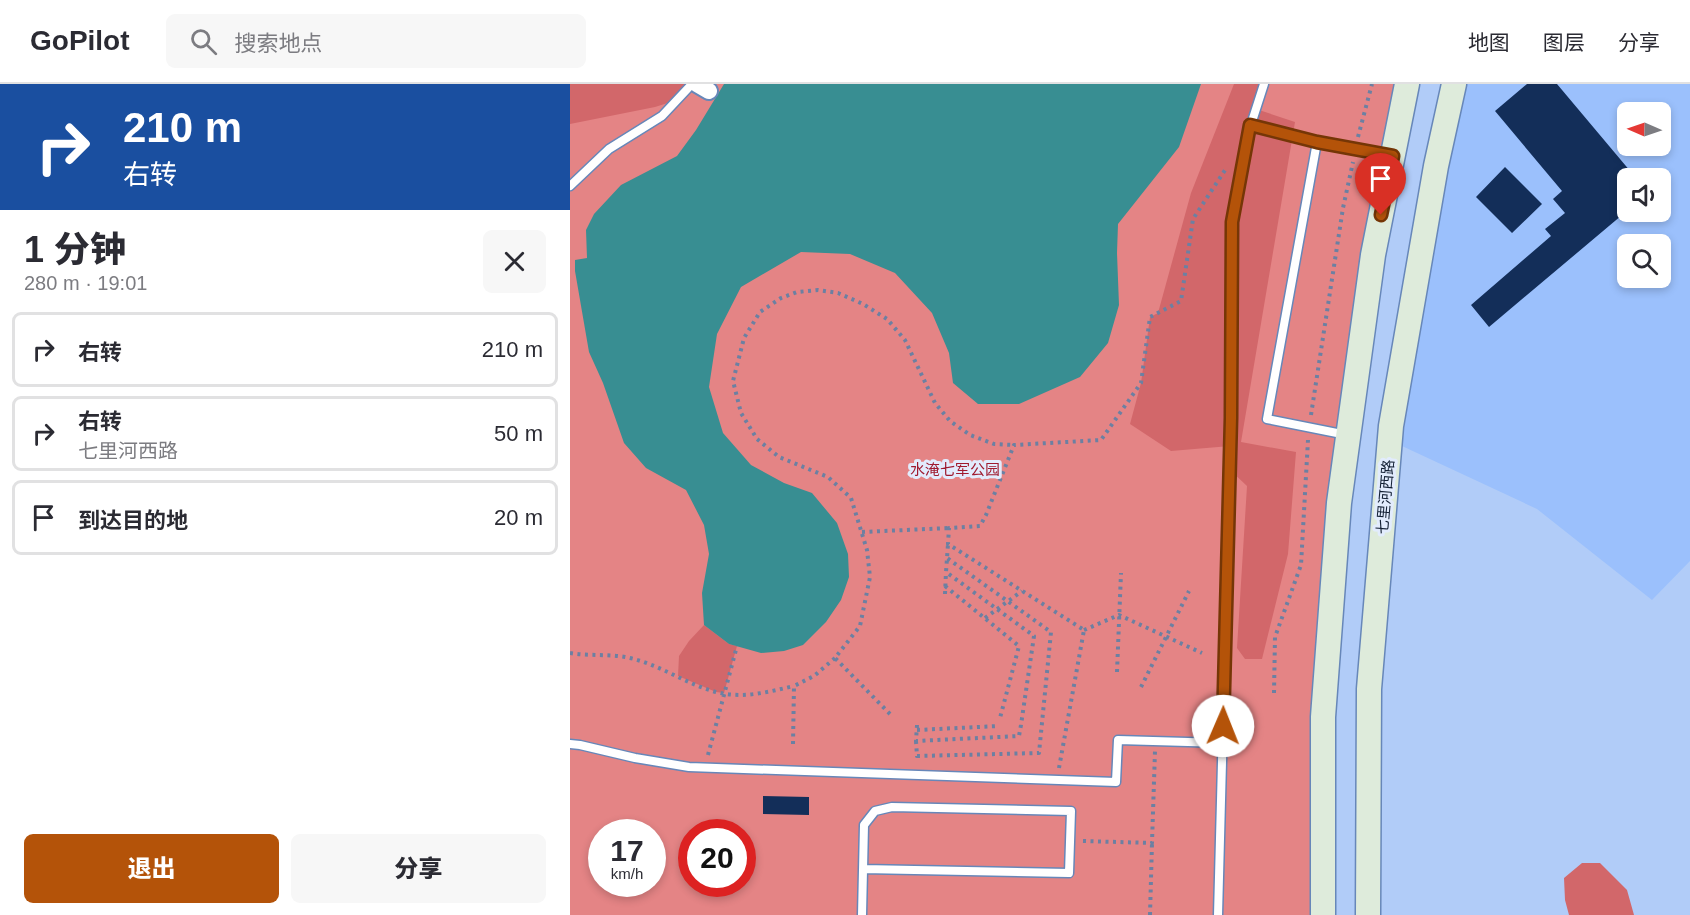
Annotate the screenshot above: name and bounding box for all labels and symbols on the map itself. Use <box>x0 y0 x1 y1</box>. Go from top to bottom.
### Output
north arrow <box>1617 102 1671 156</box>
pin <box>1355 153 1406 215</box>
street label: 七里河西路 <box>1373 459 1397 535</box>
park label: 水淹七军公园 <box>910 461 1000 478</box>
position arrow <box>1191 694 1255 758</box>
speed limit sign: 20 <box>678 819 756 897</box>

